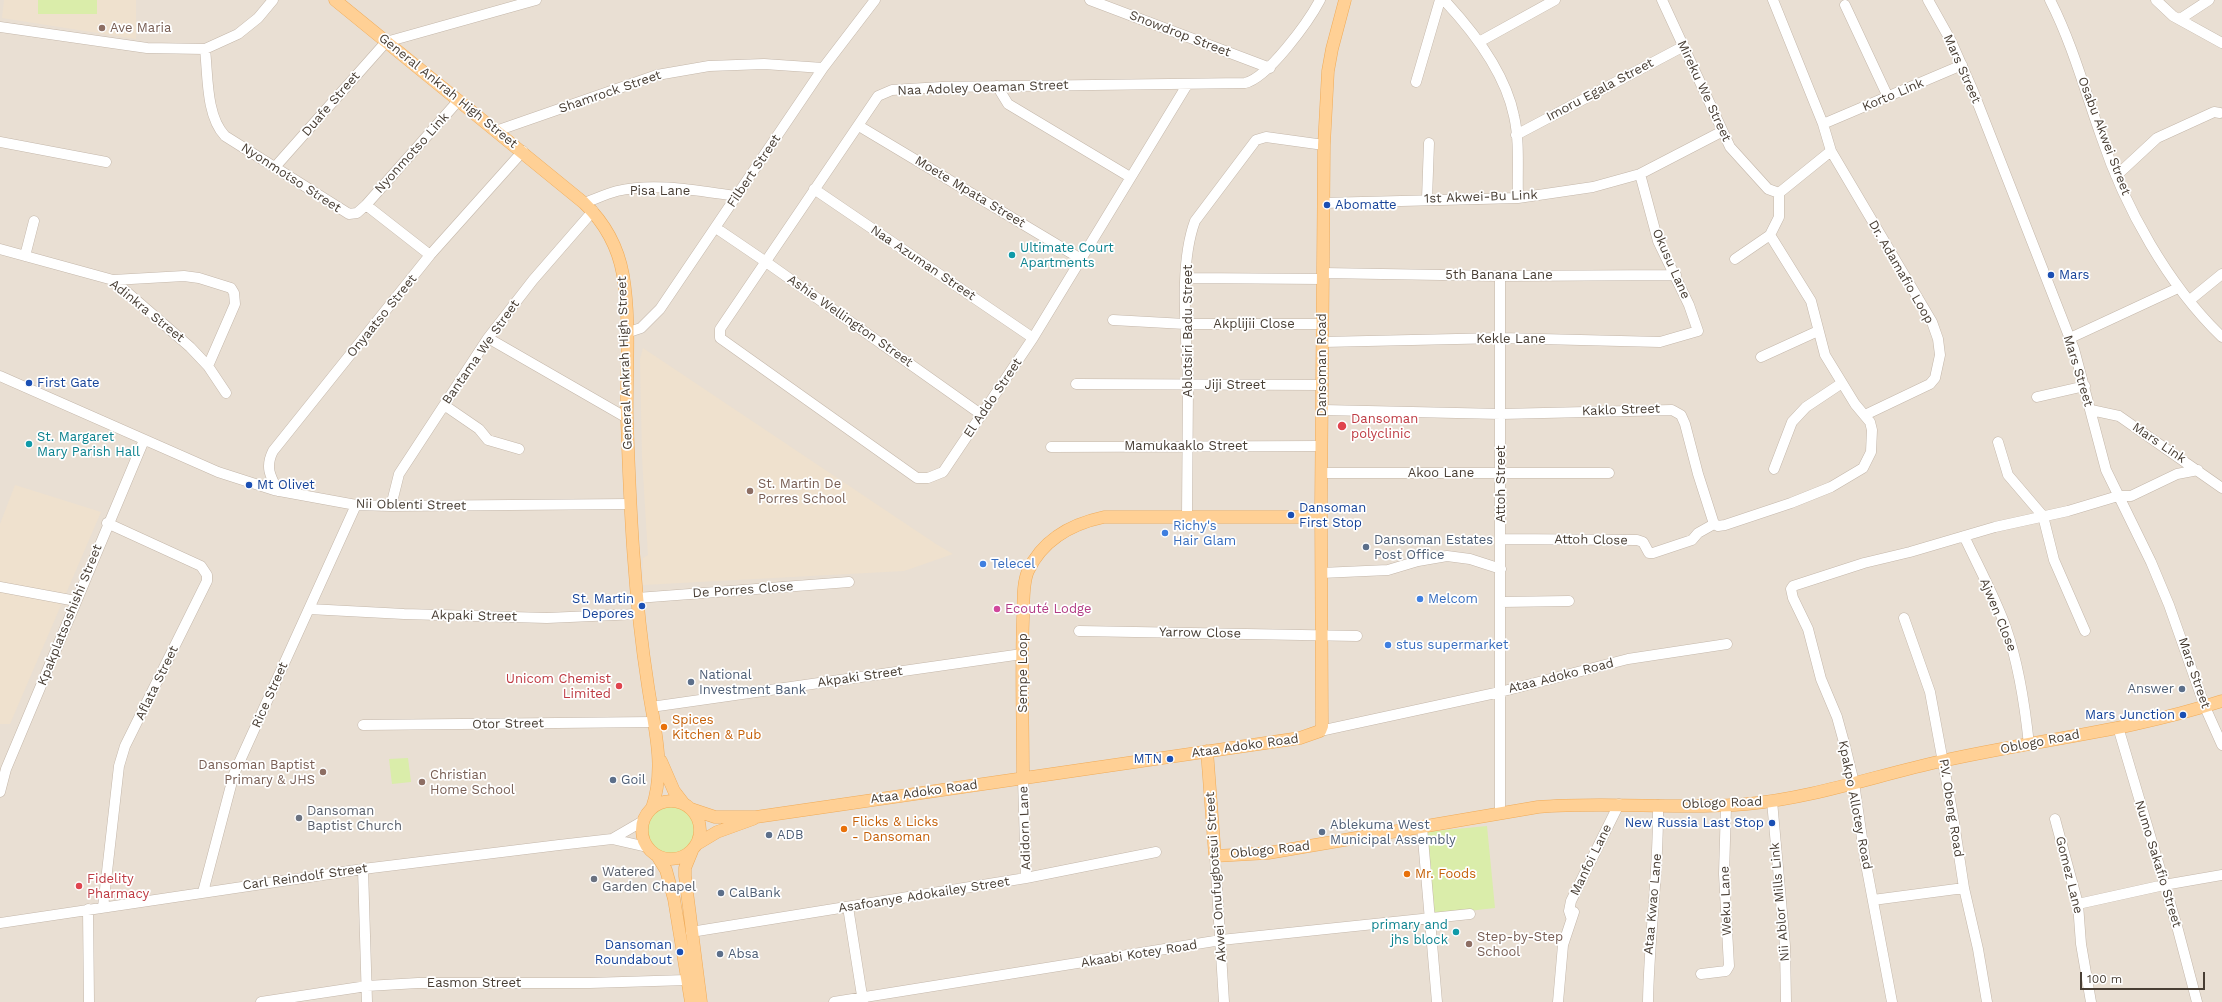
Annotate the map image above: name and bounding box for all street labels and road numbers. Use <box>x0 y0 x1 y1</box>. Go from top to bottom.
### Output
street label: Snowdrop Street <box>1127 7 1233 61</box>
street label: General Ankrah High Street <box>376 30 520 152</box>
street label: Mars Street <box>1940 32 1984 106</box>
street label: Mireku We Street <box>1674 38 1734 144</box>
street label: Imoru Egala Street <box>1544 55 1656 125</box>
street label: Shamrock Street <box>557 67 663 117</box>
street label: Duafe Street <box>299 68 363 140</box>
street label: Korto Link <box>1860 75 1926 115</box>
street label: Osabu Akwei Street <box>2074 75 2134 197</box>
street label: Naa Adoley Oeaman Street <box>897 77 1069 99</box>
street label: Nyonmotso Link <box>372 109 452 197</box>
street label: Filbert Street <box>724 131 784 211</box>
street label: Nyonmotso Street <box>238 140 344 216</box>
street label: Moete Mpata Street <box>912 153 1028 231</box>
street label: Pisa Lane <box>630 183 690 199</box>
street label: 1st Akwei-Bu Link <box>1424 187 1538 207</box>
street label: Dr. Adamafio Loop <box>1865 217 1937 327</box>
street label: Naa Azuman Street <box>867 222 979 304</box>
street label: Okusu Lane <box>1649 227 1693 301</box>
street label: Ablotsiri Badu Street <box>1180 265 1196 397</box>
street label: 5th Banana Lane <box>1445 267 1553 283</box>
street label: Onyaatso Street <box>344 271 420 361</box>
street label: Ashie Wellington Street <box>784 272 916 370</box>
street label: Adinkra Street <box>107 276 187 346</box>
street label: General Ankrah High Street <box>614 276 636 450</box>
street label: Bantama We Street <box>439 297 523 407</box>
street label: Dansoman Road <box>1314 313 1330 417</box>
street label: Akplijii Close <box>1213 316 1295 332</box>
street label: Kekle Lane <box>1476 331 1546 347</box>
street label: Mars Street <box>2060 333 2096 409</box>
street label: El Addo Street <box>961 355 1025 441</box>
street label: Jiji Street <box>1204 377 1266 393</box>
street label: Kaklo Street <box>1582 401 1660 419</box>
street label: Mars Link <box>2129 419 2189 467</box>
street label: Mamukaaklo Street <box>1124 438 1248 454</box>
street label: Attoh Street <box>1493 445 1509 523</box>
street label: Akoo Lane <box>1408 465 1474 481</box>
street label: Nii Oblenti Street <box>356 496 466 514</box>
street label: Attoh Close <box>1554 532 1628 548</box>
street label: Kpakplatsoshishi Street <box>34 542 106 688</box>
street label: Ajwen Close <box>1976 576 2020 654</box>
street label: De Porres Close <box>692 579 794 601</box>
street label: Akpaki Street <box>431 607 517 625</box>
street label: Yarrow Close <box>1159 624 1241 642</box>
street label: Sempe Loop <box>1015 633 1031 713</box>
street label: Mars Street <box>2175 636 2213 710</box>
street label: Aflata Street <box>132 643 182 723</box>
street label: Ataa Adoko Road <box>1507 655 1615 697</box>
street label: Rice Street <box>249 660 291 730</box>
street label: Akpaki Street <box>816 663 904 691</box>
street label: Otor Street <box>472 716 544 732</box>
street label: Oblogo Road <box>1999 727 2081 757</box>
street label: Ataa Adoko Road <box>1190 731 1300 761</box>
street label: Kpakpo Allotey Road <box>1835 739 1875 871</box>
street label: P.V. Obeng Road <box>1936 758 1966 858</box>
street label: Ataa Adoko Road <box>869 777 979 807</box>
street label: Adidorn Lane <box>1016 786 1034 870</box>
street label: Akwei Onufugbotsui Street <box>1202 791 1230 963</box>
street label: Oblogo Road <box>1682 794 1762 812</box>
street label: Numo Sakafio Street <box>2131 799 2185 929</box>
street label: Manfoi Lane <box>1567 822 1615 898</box>
street label: Gomez Lane <box>2052 835 2086 915</box>
street label: Oblogo Road <box>1229 838 1311 862</box>
street label: Nii Ablor Mills Link <box>1767 842 1793 962</box>
street label: Ataa Kwao Lane <box>1641 853 1665 955</box>
street label: Carl Reindolf Street <box>242 861 368 893</box>
street label: Weku Lane <box>1717 866 1735 936</box>
street label: Asafoanye Adokailey Street <box>837 874 1011 916</box>
street label: Akaabi Kotey Road <box>1080 937 1198 971</box>
street label: Easmon Street <box>427 975 521 991</box>

